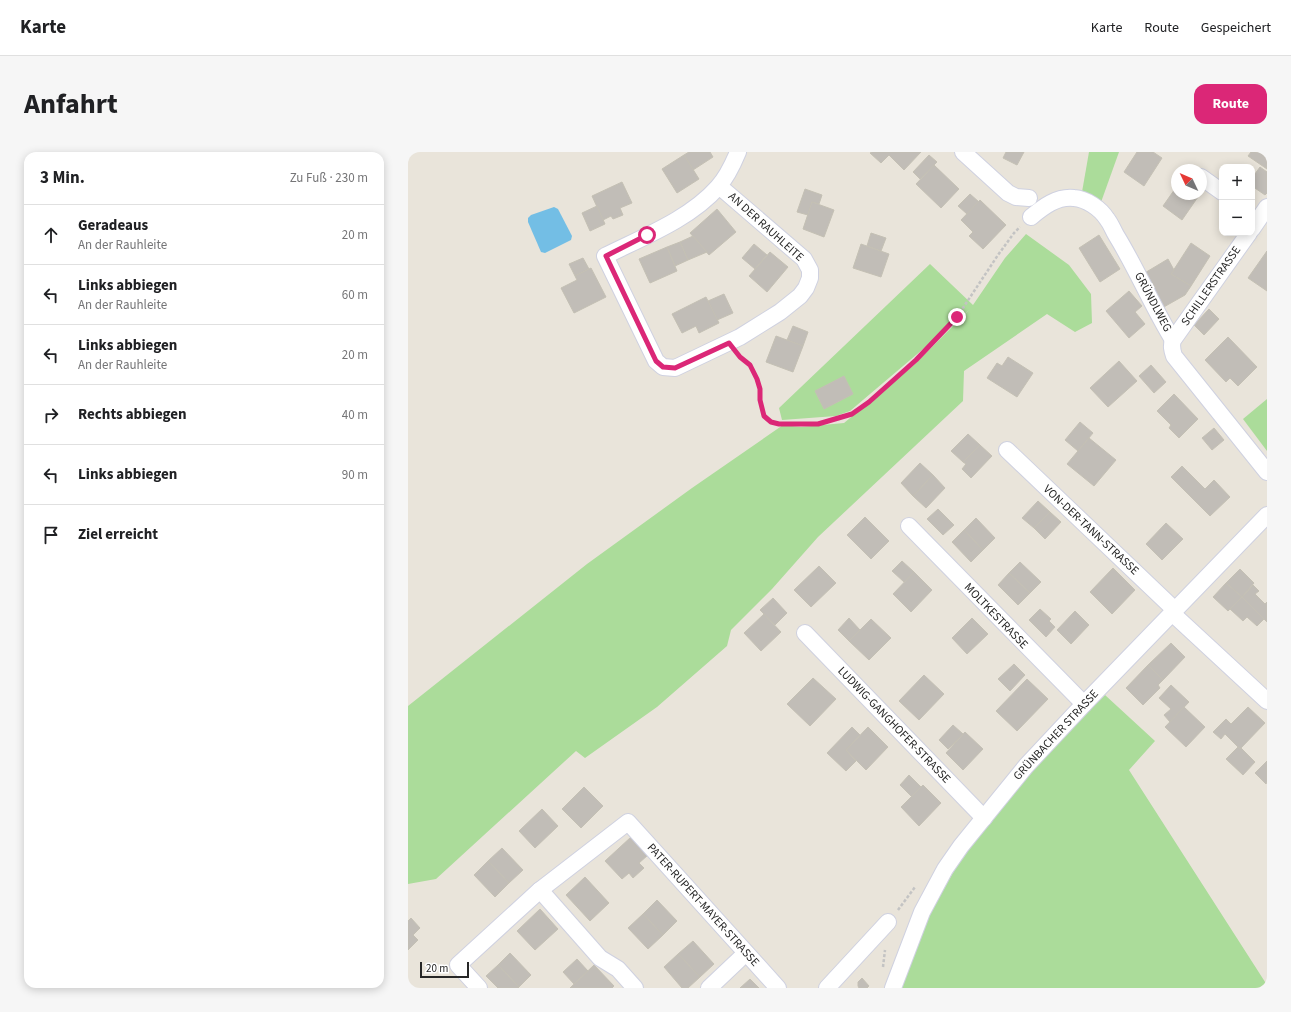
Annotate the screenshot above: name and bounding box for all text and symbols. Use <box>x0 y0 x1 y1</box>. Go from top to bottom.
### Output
text: Karte <box>20 14 66 41</box>
text: Karte <box>1091 18 1122 38</box>
text: Route <box>1144 18 1179 38</box>
text: Gespeichert <box>1201 18 1271 38</box>
text: Anfahrt <box>24 84 118 124</box>
button: Route <box>1194 84 1267 124</box>
north arrow <box>1171 164 1207 200</box>
map controls <box>1219 164 1255 236</box>
button: + <box>1219 164 1255 200</box>
text: 3 Min. <box>40 166 85 190</box>
text: Zu Fuß · 230 m <box>290 169 368 187</box>
street label: AN DER RAUHLEITE <box>725 188 807 266</box>
button: − <box>1219 200 1255 236</box>
text: Geradeaus <box>78 215 148 236</box>
icon: ahead <box>40 224 62 246</box>
text: 20 m <box>342 226 368 244</box>
route start <box>638 226 656 244</box>
text: An der Rauhleite <box>78 236 167 254</box>
street label: SCHILLERSTRASSE <box>1177 243 1245 329</box>
street label: GRÜNDLWEG <box>1130 269 1176 335</box>
text: Links abbiegen <box>78 275 177 296</box>
icon: left <box>40 284 62 306</box>
text: 60 m <box>342 286 368 304</box>
text: An der Rauhleite <box>78 296 167 314</box>
route end <box>948 308 966 326</box>
text: Links abbiegen <box>78 335 177 356</box>
icon: left <box>40 344 62 366</box>
text: 20 m <box>342 346 368 364</box>
text: An der Rauhleite <box>78 356 167 374</box>
icon: right <box>40 404 62 426</box>
text: Rechts abbiegen <box>78 404 187 425</box>
text: 40 m <box>342 406 368 424</box>
icon: left <box>40 464 62 486</box>
text: Links abbiegen <box>78 464 177 485</box>
text: 90 m <box>342 466 368 484</box>
street label: VON-DER-TANN-STRASSE <box>1039 481 1143 579</box>
icon: arrive <box>40 524 62 546</box>
text: Ziel erreicht <box>78 524 158 545</box>
street label: MOLTKESTRASSE <box>960 579 1032 653</box>
street label: LUDWIG-GANGHOFER-STRASSE <box>834 663 954 787</box>
street label: GRÜNBACHER STRASSE <box>1009 686 1103 784</box>
street label: PATER-RUPERT-MAYER-STRASSE <box>643 840 763 970</box>
scale bar <box>420 960 469 979</box>
text: 20 m <box>426 961 448 976</box>

